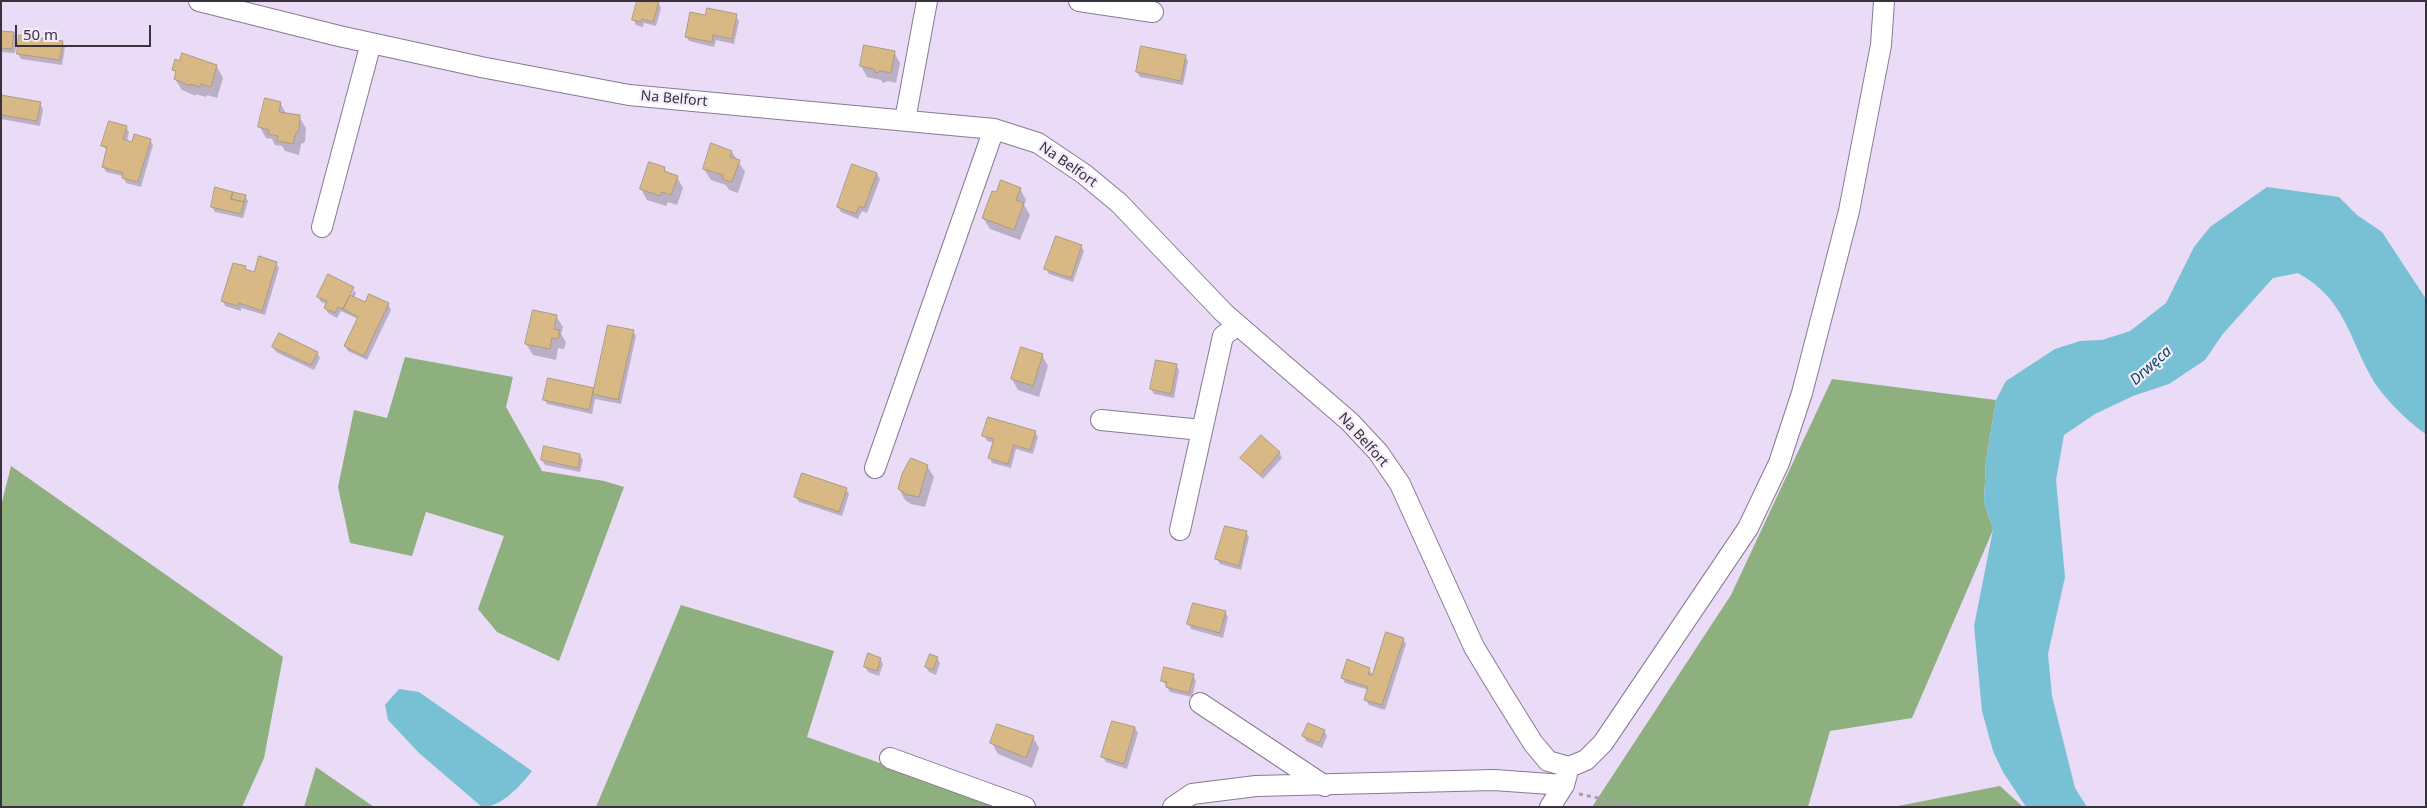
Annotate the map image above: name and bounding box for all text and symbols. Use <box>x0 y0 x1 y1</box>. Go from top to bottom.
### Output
scale bar <box>18 15 154 47</box>
text: 50 m <box>23 24 58 44</box>
street label: Na Belfort <box>640 88 708 110</box>
street label: Na Belfort <box>1036 139 1100 191</box>
water label: Drwęca <box>2127 343 2175 389</box>
street label: Na Belfort <box>1334 410 1392 470</box>

